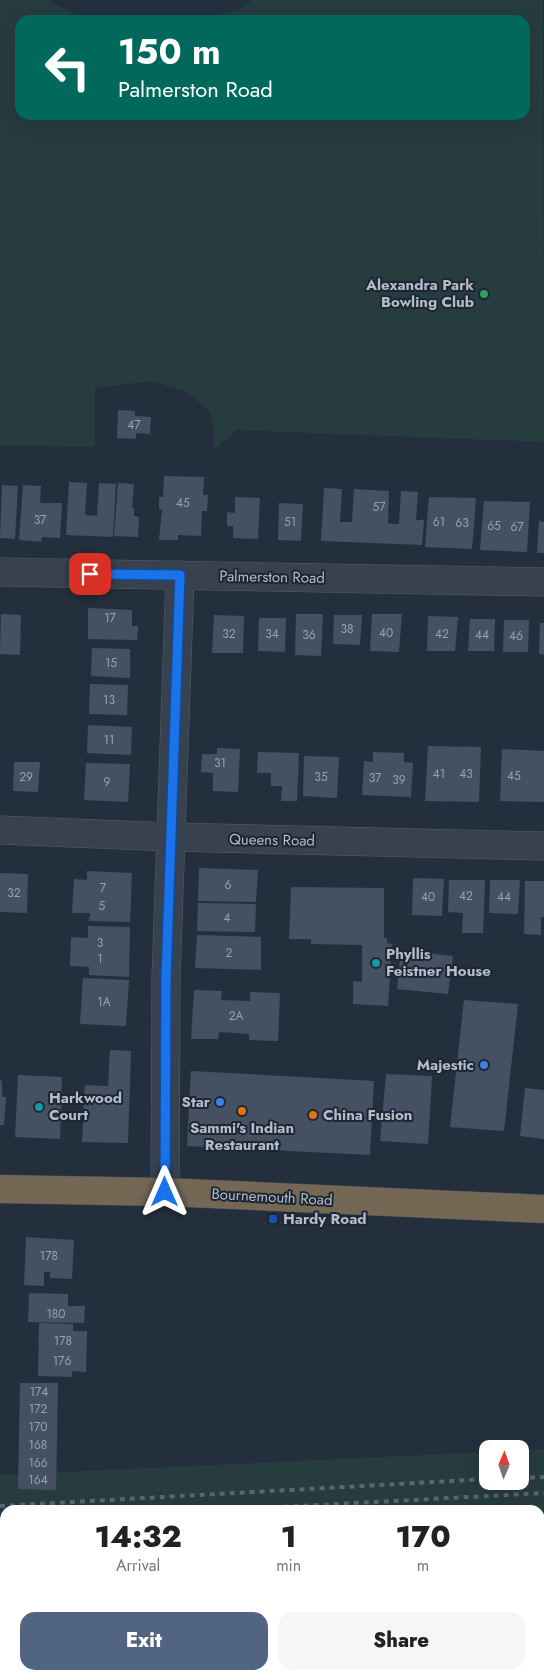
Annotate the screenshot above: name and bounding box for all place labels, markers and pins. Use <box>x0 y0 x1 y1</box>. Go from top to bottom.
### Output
place label: Alexandra Park Bowling Club <box>365 274 474 313</box>
marker: Alexandra Park Bowling Club <box>478 288 490 300</box>
pin <box>69 553 111 595</box>
place label: Phyllis Feistner House <box>386 943 491 982</box>
marker: Phyllis Feistner House <box>370 957 382 969</box>
place label: Majestic <box>417 1054 474 1076</box>
marker: Majestic <box>478 1059 490 1071</box>
place label: Harkwood Court <box>49 1087 122 1126</box>
place label: Star <box>182 1091 211 1113</box>
marker: Star <box>214 1096 226 1108</box>
marker: Harkwood Court <box>33 1101 45 1113</box>
place label: China Fusion <box>323 1104 412 1126</box>
marker: Sammi's Indian Restaurant <box>236 1105 248 1117</box>
marker: China Fusion <box>307 1109 319 1121</box>
place label: Sammi's Indian Restaurant <box>190 1117 294 1156</box>
place label: Hardy Road <box>283 1208 367 1230</box>
marker: Hardy Road <box>267 1213 279 1225</box>

